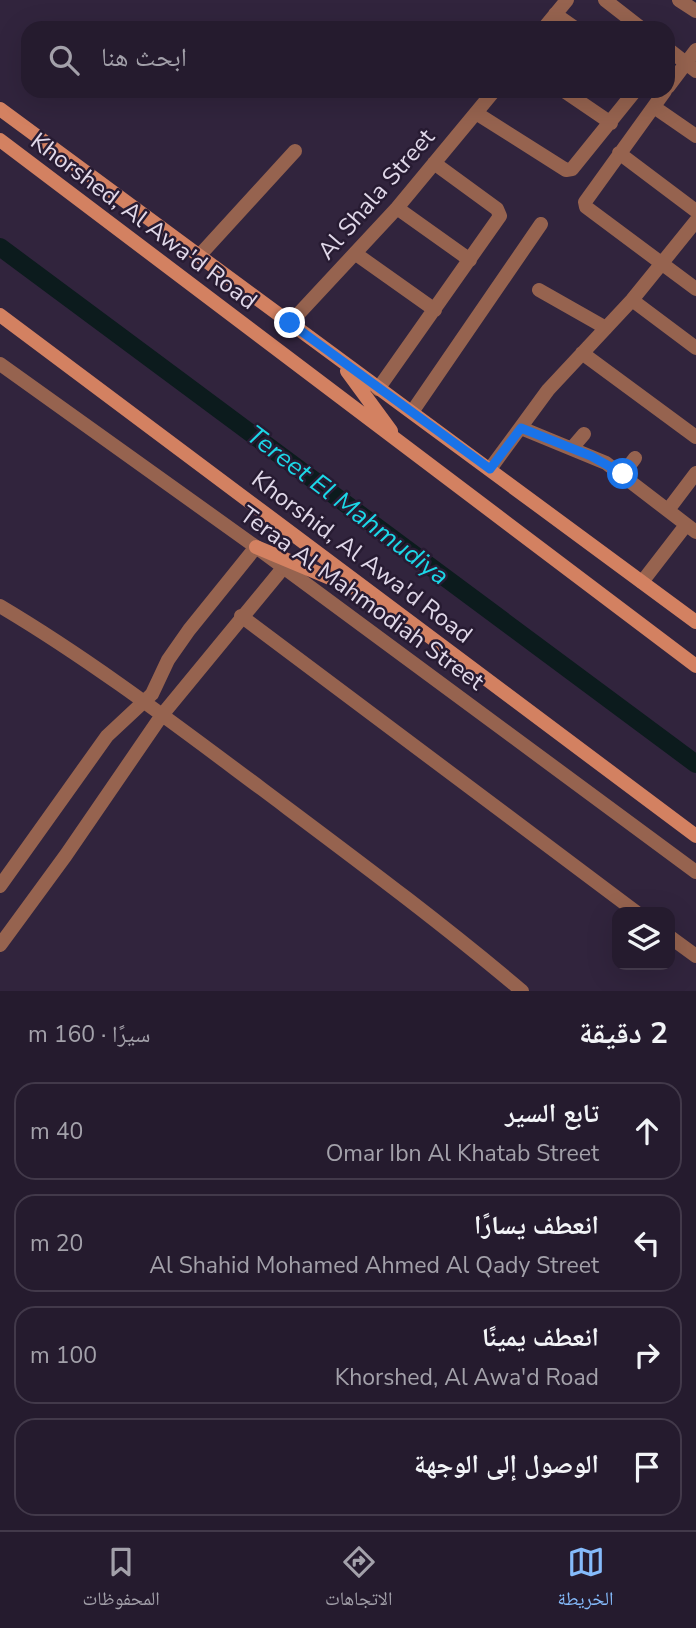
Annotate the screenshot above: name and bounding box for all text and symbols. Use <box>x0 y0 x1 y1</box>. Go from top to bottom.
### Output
search box <box>21 21 675 98</box>
text: ابحث هنا <box>101 40 187 75</box>
icon: search <box>45 41 83 79</box>
street label: Al Shala Street <box>310 121 442 266</box>
street label: Khorshed, Al Awa'd Road <box>24 125 264 317</box>
route end <box>274 307 305 338</box>
water label: Tereet El Mahmudiya <box>239 418 456 593</box>
route start <box>607 458 638 489</box>
street label: Khorshid, Al Awa'd Road <box>245 463 479 651</box>
street label: Teraa Al Mahmodiah Street <box>233 498 491 698</box>
map controls <box>612 907 675 970</box>
button: layers <box>612 907 675 970</box>
text: 2 دقيقة <box>579 1013 668 1054</box>
text: سيرًا · 160 m <box>28 1019 150 1050</box>
text: تابع السير <box>505 1096 599 1131</box>
icon: ahead <box>628 1112 666 1150</box>
text: 40 m <box>30 1116 83 1147</box>
text: Omar Ibn Al Khatab Street <box>326 1138 599 1169</box>
text: انعطف يسارًا <box>474 1208 599 1243</box>
icon: left <box>628 1224 666 1262</box>
text: 20 m <box>30 1228 83 1259</box>
text: Al Shahid Mohamed Ahmed Al Qady Street <box>149 1250 599 1281</box>
text: انعطف يمينًا <box>482 1320 599 1355</box>
icon: right <box>628 1336 666 1374</box>
text: 100 m <box>30 1340 97 1371</box>
text: Khorshed, Al Awa'd Road <box>335 1362 599 1393</box>
text: الوصول إلى الوجهة <box>414 1447 599 1482</box>
icon: arrive <box>628 1448 666 1486</box>
tab: المحفوظات <box>83 1543 160 1617</box>
tab: الاتجاهات <box>325 1543 392 1617</box>
tab: الخريطة <box>558 1543 613 1617</box>

